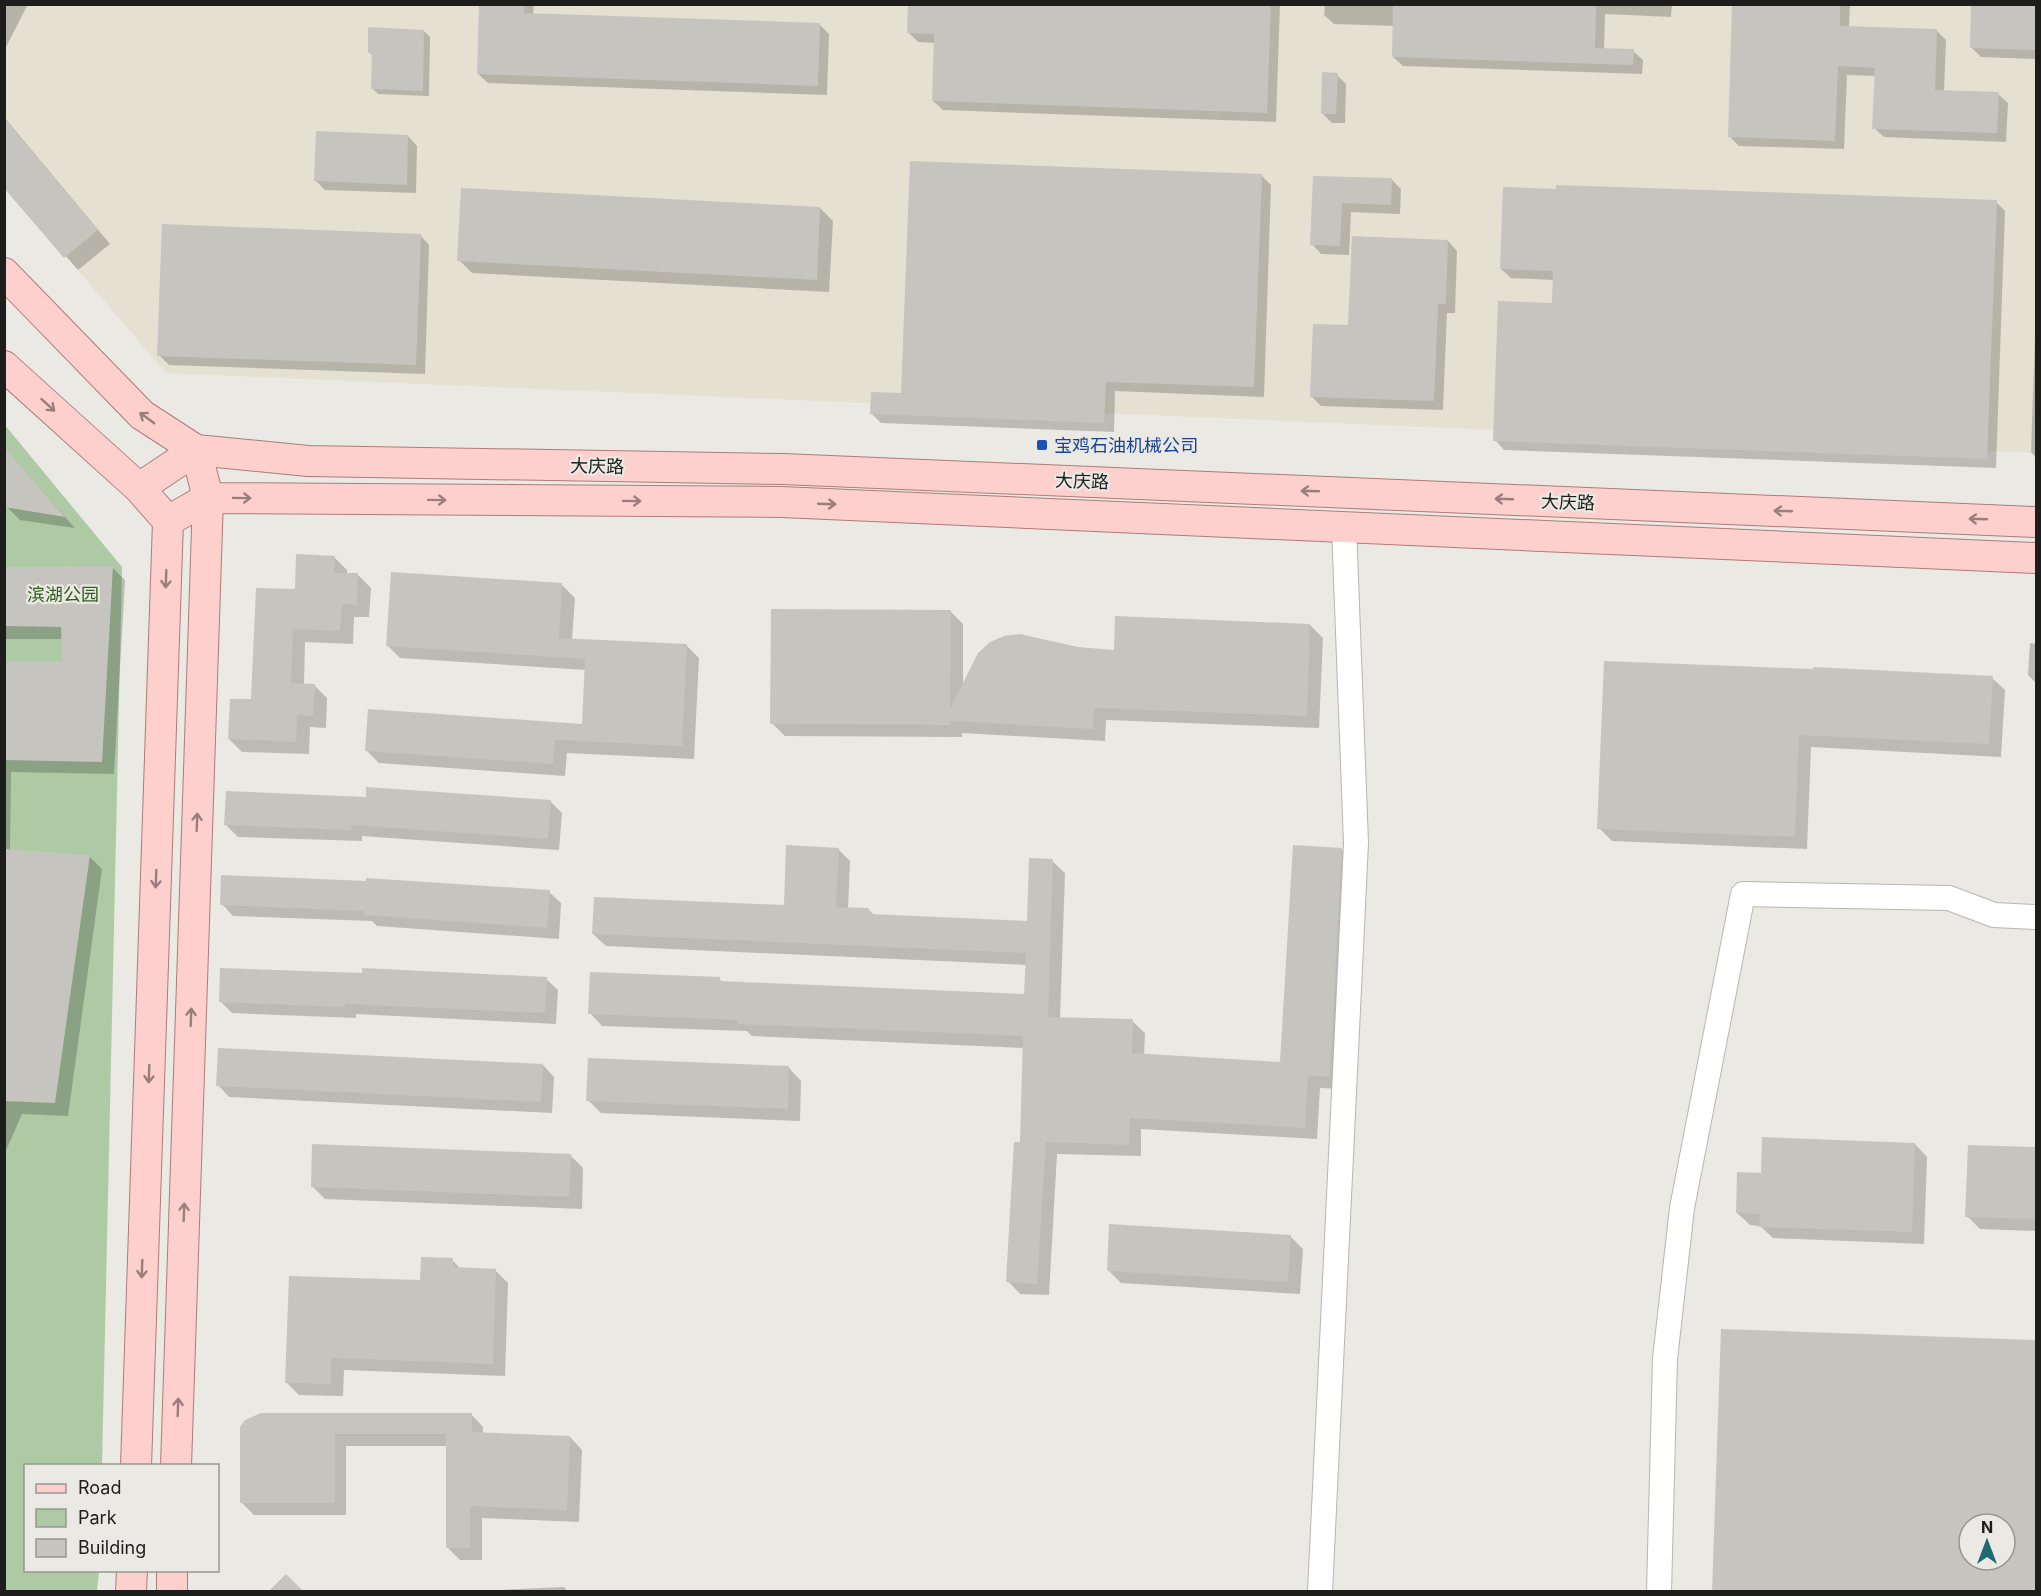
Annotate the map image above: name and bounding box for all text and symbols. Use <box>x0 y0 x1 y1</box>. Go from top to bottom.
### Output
one-way arrow <box>40 398 55 412</box>
one-way arrow <box>140 412 156 424</box>
place label: 宝鸡石油机械公司 <box>1054 435 1198 456</box>
marker: 宝鸡石油机械公司 <box>1035 438 1049 452</box>
street label: 大庆路 <box>570 455 624 477</box>
street label: 大庆路 <box>1055 470 1109 492</box>
one-way arrow <box>1300 485 1320 497</box>
street label: 大庆路 <box>1541 491 1595 513</box>
one-way arrow <box>231 492 251 504</box>
one-way arrow <box>426 494 446 505</box>
one-way arrow <box>1495 494 1515 505</box>
one-way arrow <box>621 495 641 507</box>
one-way arrow <box>816 499 836 510</box>
one-way arrow <box>1774 506 1794 517</box>
one-way arrow <box>1969 514 1989 525</box>
one-way arrow <box>161 569 172 589</box>
park label: 滨湖公园 <box>27 584 99 605</box>
one-way arrow <box>192 813 203 833</box>
one-way arrow <box>150 868 162 888</box>
one-way arrow <box>185 1008 196 1028</box>
one-way arrow <box>144 1063 155 1083</box>
one-way arrow <box>179 1203 190 1223</box>
one-way arrow <box>137 1258 148 1278</box>
one-way arrow <box>172 1398 183 1418</box>
legend <box>24 1464 219 1572</box>
text: Road <box>78 1477 121 1498</box>
text: Park <box>78 1507 117 1528</box>
north arrow <box>1957 1512 2017 1572</box>
text: N <box>1981 1517 1993 1537</box>
text: Building <box>78 1537 146 1558</box>

